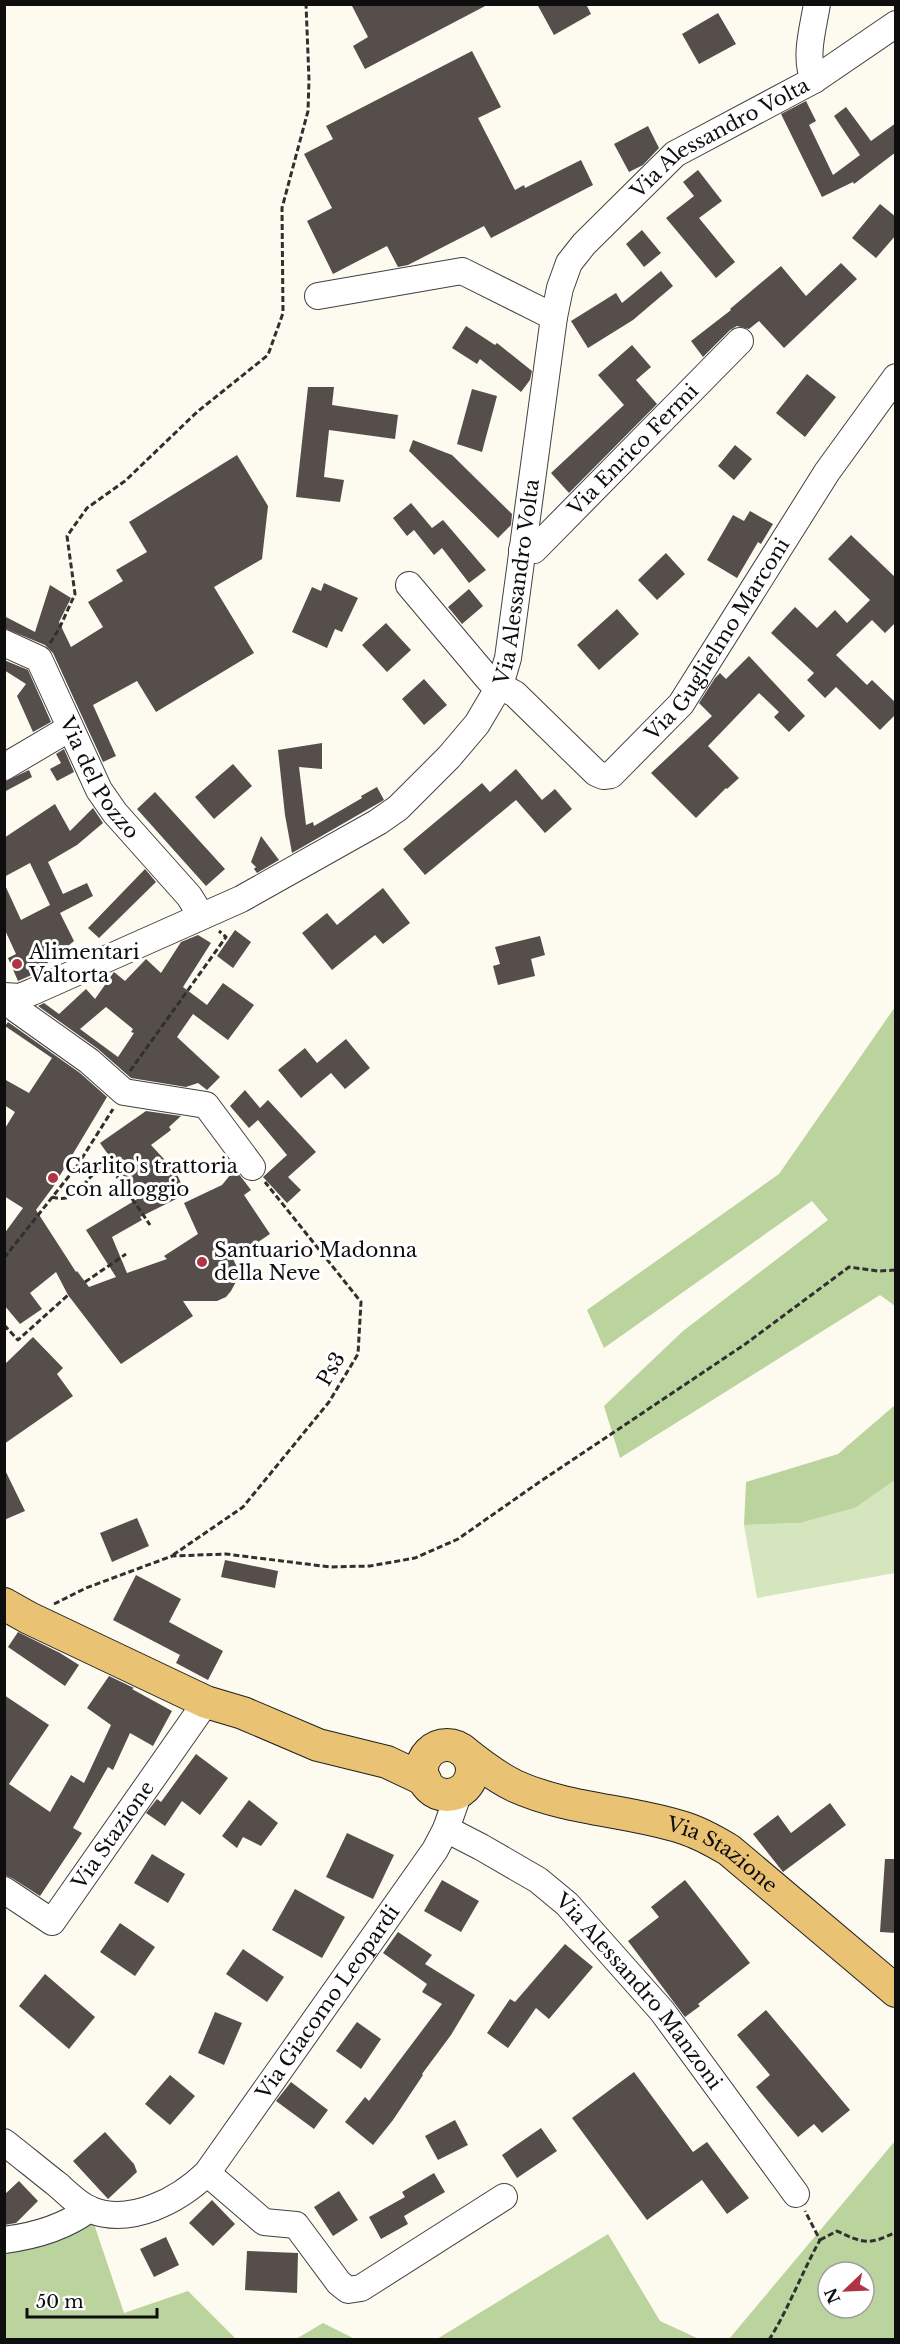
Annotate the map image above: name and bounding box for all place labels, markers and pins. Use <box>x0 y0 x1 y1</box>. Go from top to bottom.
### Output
place label: Alimentari Valtorta <box>28 940 140 987</box>
marker: Alimentari Valtorta <box>10 957 24 971</box>
place label: Carlito's trattoria con alloggio <box>65 1154 239 1201</box>
marker: Carlito's trattoria con alloggio <box>46 1171 60 1185</box>
place label: Santuario Madonna della Neve <box>214 1238 418 1285</box>
marker: Santuario Madonna della Neve <box>195 1255 209 1269</box>

